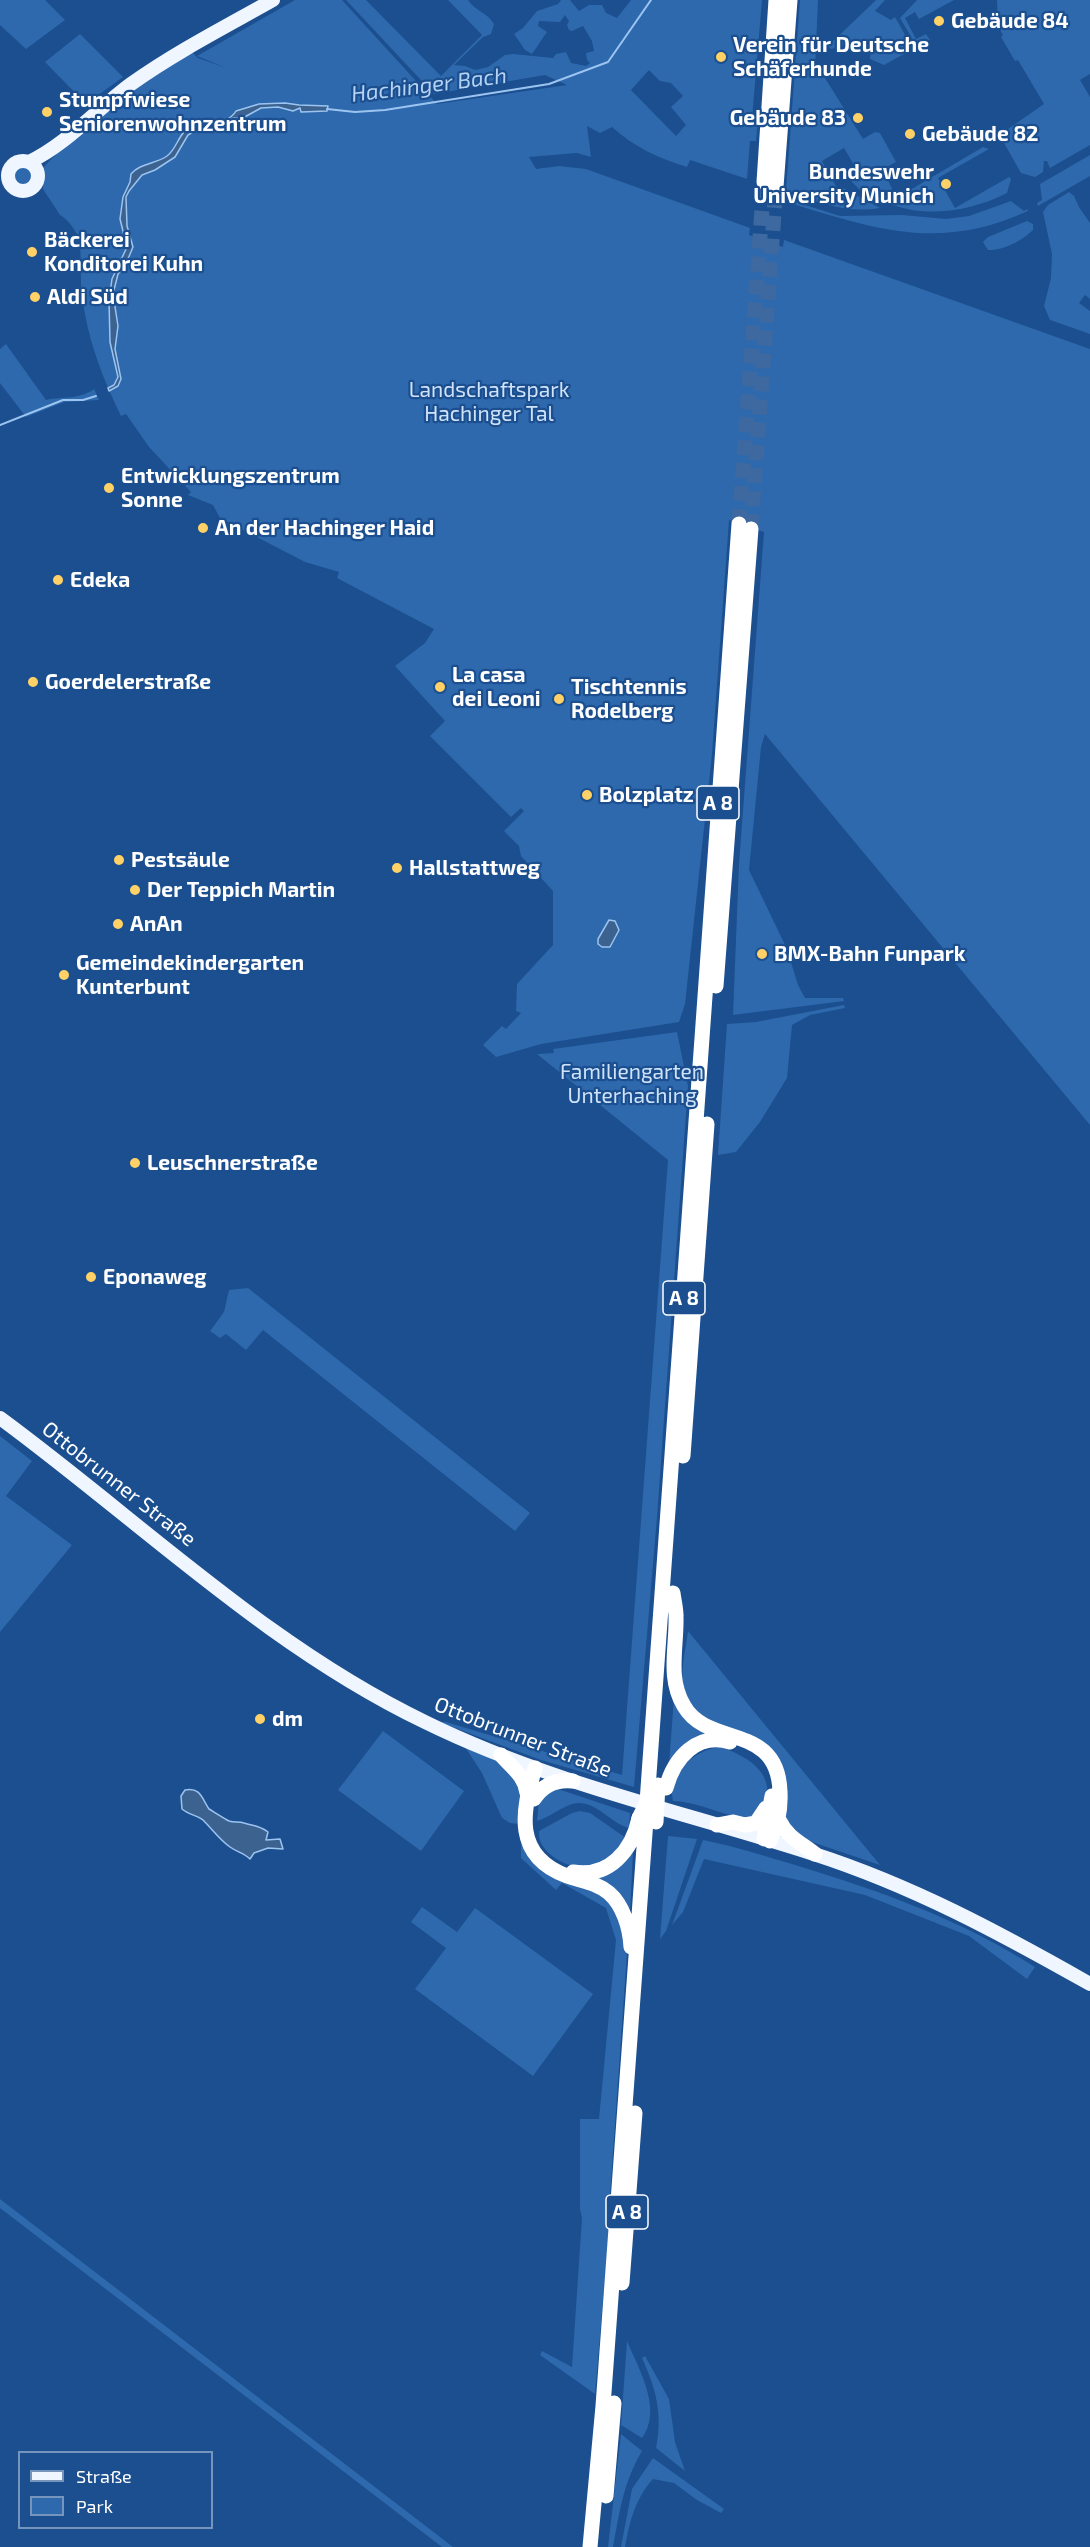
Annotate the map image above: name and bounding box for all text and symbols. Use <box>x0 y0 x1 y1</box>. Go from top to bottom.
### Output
place label: Gebäude 84 <box>951 8 1069 34</box>
marker: Gebäude 84 <box>932 14 946 28</box>
place label: Verein für Deutsche Schäferhunde <box>733 32 929 82</box>
marker: Verein für Deutsche Schäferhunde <box>714 50 728 64</box>
water label: Hachinger Bach <box>350 62 508 108</box>
place label: Stumpfwiese Seniorenwohnzentrum <box>59 87 287 137</box>
marker: Stumpfwiese Seniorenwohnzentrum <box>40 105 54 119</box>
place label: Gebäude 83 <box>730 105 846 131</box>
marker: Gebäude 83 <box>851 111 865 125</box>
place label: Gebäude 82 <box>922 121 1039 147</box>
marker: Gebäude 82 <box>903 127 917 141</box>
place label: Bundeswehr University Munich <box>753 159 934 209</box>
marker: Bundeswehr University Munich <box>939 177 953 191</box>
place label: Bäckerei Konditorei Kuhn <box>44 227 203 277</box>
marker: Bäckerei Konditorei Kuhn <box>25 245 39 259</box>
place label: Aldi Süd <box>47 284 128 310</box>
marker: Aldi Süd <box>28 290 42 304</box>
park label: Landschaftspark Hachinger Tal <box>409 377 569 427</box>
place label: Entwicklungszentrum Sonne <box>121 463 340 513</box>
marker: Entwicklungszentrum Sonne <box>102 481 116 495</box>
place label: An der Hachinger Haid <box>215 515 434 541</box>
marker: An der Hachinger Haid <box>196 521 210 535</box>
place label: Edeka <box>70 567 130 593</box>
marker: Edeka <box>51 573 65 587</box>
place label: La casa dei Leoni <box>452 662 541 712</box>
place label: Goerdelerstraße <box>45 669 211 695</box>
place label: Tischtennis Rodelberg <box>571 674 687 724</box>
marker: Goerdelerstraße <box>26 675 40 689</box>
marker: La casa dei Leoni <box>433 680 447 694</box>
marker: Tischtennis Rodelberg <box>552 692 566 706</box>
place label: Bolzplatz <box>599 782 694 808</box>
road number: A 8 <box>697 786 739 820</box>
marker: Bolzplatz <box>580 788 594 802</box>
place label: Pestsäule <box>131 847 230 873</box>
marker: Pestsäule <box>112 853 126 867</box>
place label: Hallstattweg <box>409 855 540 881</box>
marker: Hallstattweg <box>390 861 404 875</box>
place label: Der Teppich Martin <box>147 877 335 903</box>
marker: Der Teppich Martin <box>128 883 142 897</box>
place label: AnAn <box>130 911 183 937</box>
marker: AnAn <box>111 917 125 931</box>
place label: BMX-Bahn Funpark <box>774 941 965 967</box>
marker: BMX-Bahn Funpark <box>755 947 769 961</box>
place label: Gemeindekindergarten Kunterbunt <box>76 950 304 1000</box>
marker: Gemeindekindergarten Kunterbunt <box>57 968 71 982</box>
park label: Familiengarten Unterhaching <box>560 1059 704 1109</box>
place label: Leuschnerstraße <box>147 1150 318 1176</box>
marker: Leuschnerstraße <box>128 1156 142 1170</box>
place label: Eponaweg <box>103 1264 207 1290</box>
marker: Eponaweg <box>84 1270 98 1284</box>
road number: A 8 <box>663 1281 705 1315</box>
street label: Ottobrunner Straße <box>37 1416 201 1552</box>
street label: Ottobrunner Straße <box>431 1692 615 1782</box>
place label: dm <box>272 1706 303 1732</box>
marker: dm <box>253 1712 267 1726</box>
road number: A 8 <box>606 2195 648 2229</box>
legend <box>18 2451 213 2529</box>
text: Straße <box>76 2465 132 2487</box>
text: Park <box>76 2495 113 2517</box>

